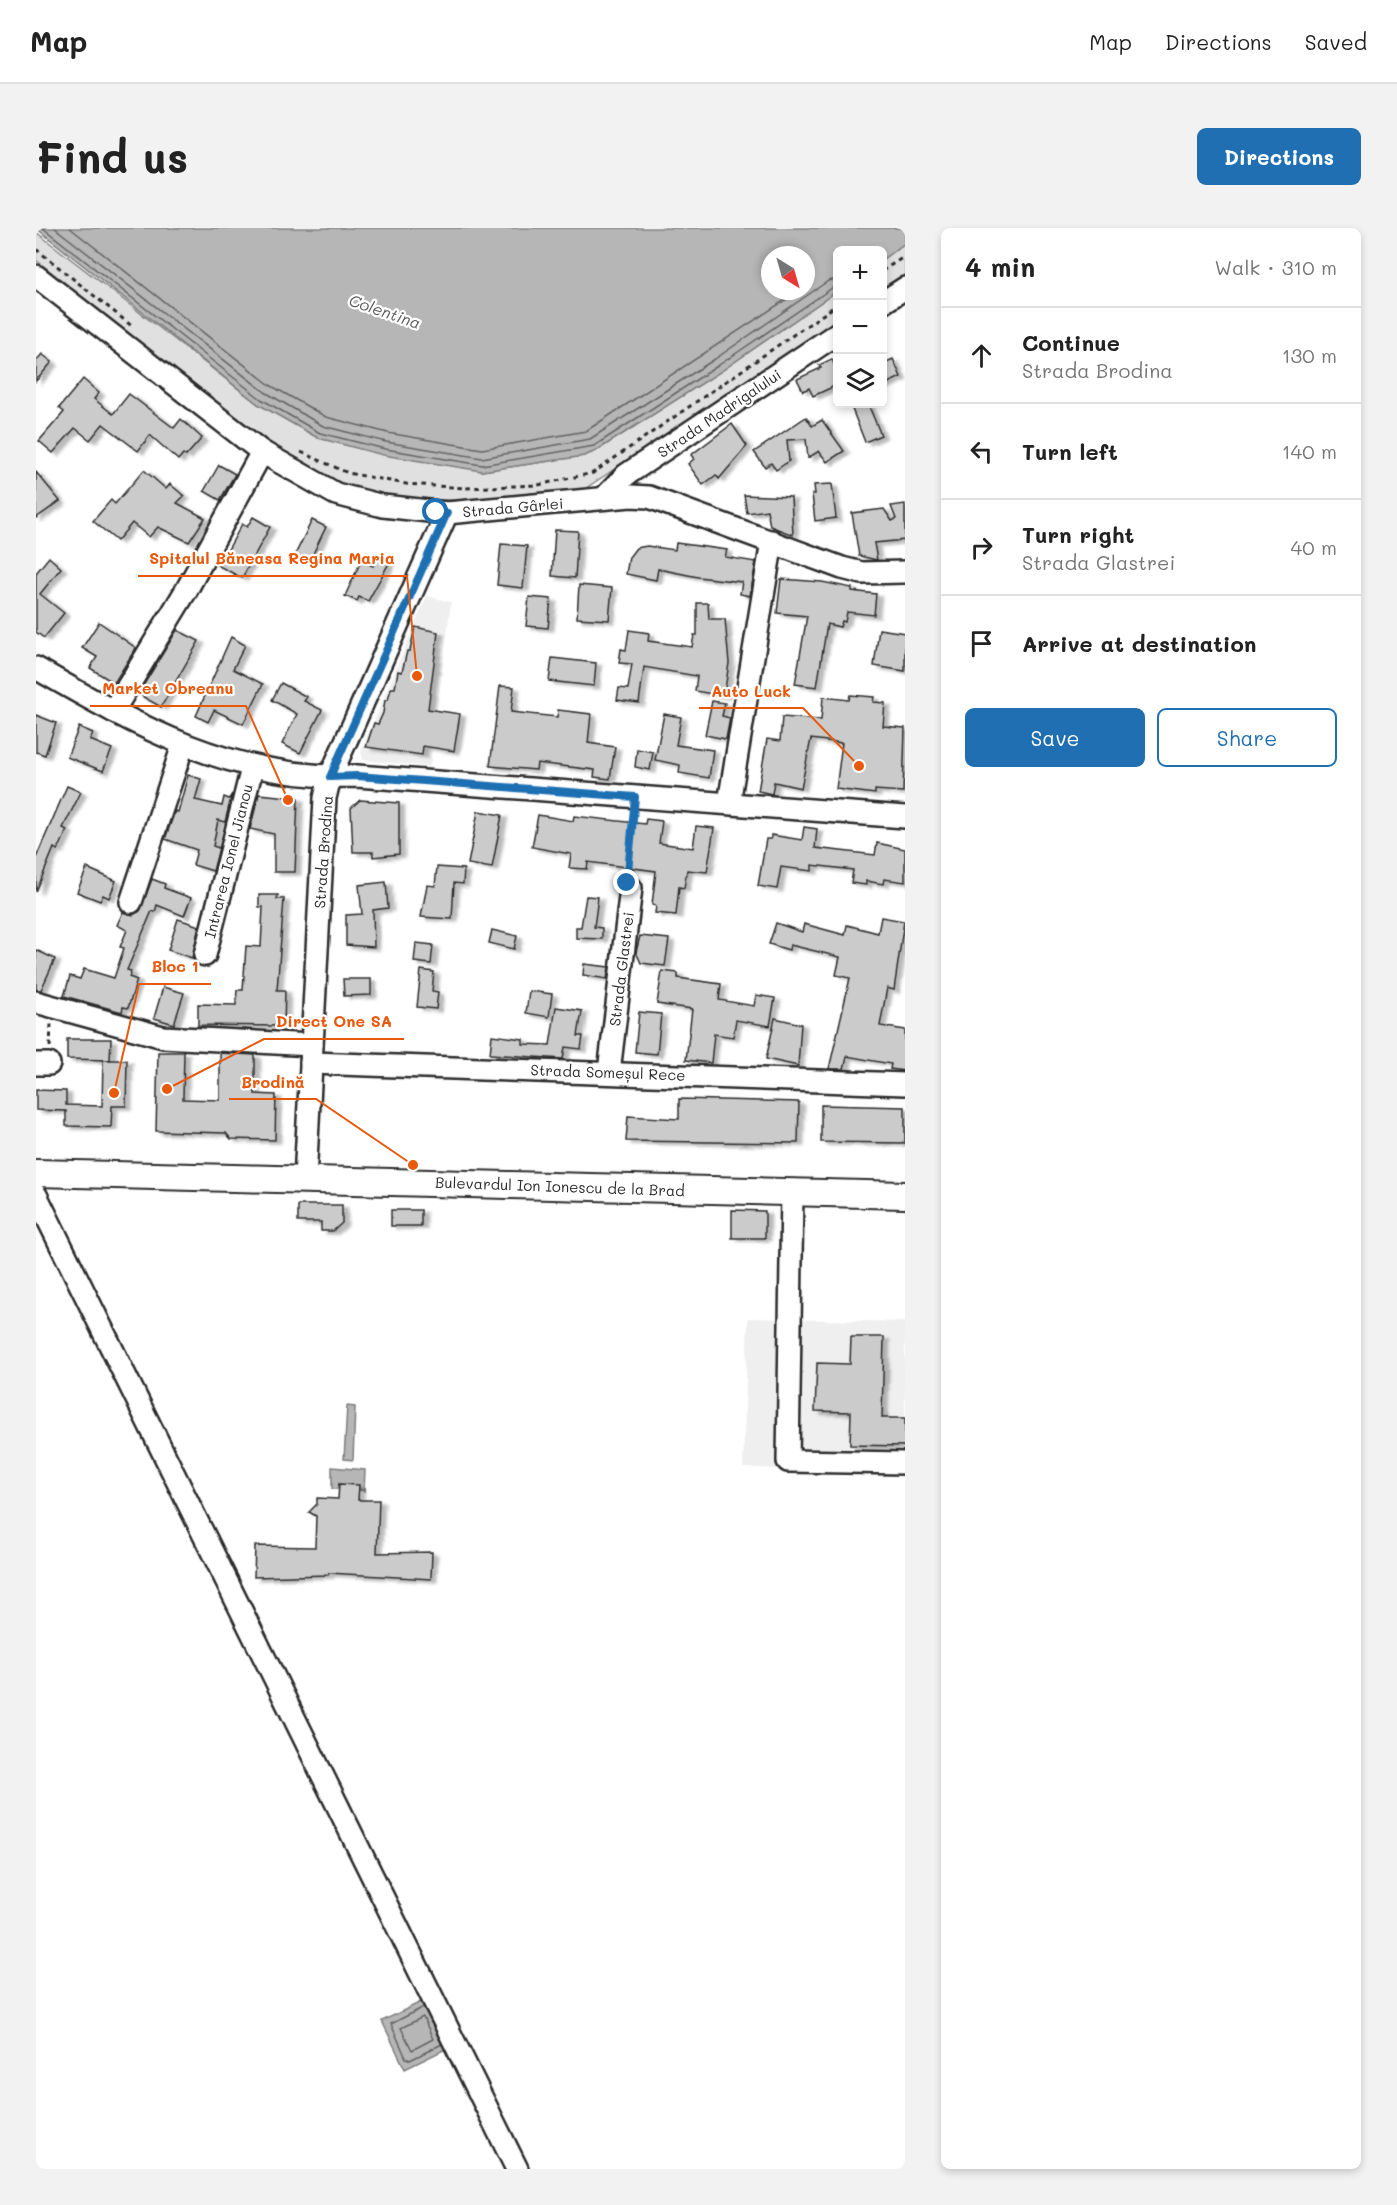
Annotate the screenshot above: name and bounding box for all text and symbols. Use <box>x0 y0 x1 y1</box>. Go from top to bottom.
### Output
text: Map <box>30 23 87 59</box>
text: Map <box>1089 28 1132 55</box>
text: Directions <box>1165 28 1272 55</box>
text: Saved <box>1305 28 1367 55</box>
button: Directions <box>1197 128 1361 185</box>
text: Find us <box>36 129 188 184</box>
north arrow <box>761 246 815 300</box>
map controls <box>833 246 887 408</box>
button: + <box>833 246 887 300</box>
text: 4 min <box>965 250 1035 284</box>
text: Walk · 310 m <box>1214 254 1337 280</box>
water label: Colentina <box>346 289 424 333</box>
button: − <box>833 300 887 354</box>
text: Continue <box>1022 328 1120 357</box>
icon: ahead <box>965 339 998 372</box>
text: 130 m <box>1282 342 1337 368</box>
button: layers <box>833 354 887 408</box>
text: Strada Brodina <box>1022 357 1173 383</box>
street label: Strada Madrigalului <box>653 364 785 462</box>
icon: left <box>965 435 998 468</box>
text: Turn left <box>1022 437 1118 466</box>
text: 140 m <box>1282 438 1337 464</box>
street label: Strada Gârlei <box>462 493 564 521</box>
route start <box>422 498 448 524</box>
text: Turn right <box>1022 520 1134 549</box>
icon: right <box>965 531 998 564</box>
text: 40 m <box>1291 534 1337 560</box>
callout: Spitalul Băneasa Regina Maria <box>138 542 407 576</box>
text: Spitalul Băneasa Regina Maria <box>149 547 395 568</box>
text: Strada Glastrei <box>1022 549 1175 575</box>
icon: arrive <box>965 627 998 660</box>
text: Arrive at destination <box>1022 629 1257 658</box>
callout: Market Obreanu <box>90 672 246 706</box>
callout: Auto Luck <box>699 674 803 708</box>
text: Market Obreanu <box>102 677 234 698</box>
text: Auto Luck <box>711 680 791 701</box>
button: Save <box>965 708 1145 767</box>
button: Share <box>1157 708 1337 767</box>
street label: Intrarea Ionel Jianou <box>199 782 257 940</box>
street label: Strada Brodina <box>309 795 337 909</box>
route end <box>613 869 639 895</box>
street label: Strada Glastrei <box>604 911 638 1027</box>
callout: Bloc 1 <box>139 950 211 984</box>
text: Bloc 1 <box>151 955 199 976</box>
callout: Direct One SA <box>264 1005 404 1039</box>
text: Direct One SA <box>276 1010 392 1031</box>
street label: Strada Someșul Rece <box>530 1059 686 1086</box>
callout: Brodină <box>229 1065 316 1099</box>
text: Brodină <box>241 1071 305 1092</box>
street label: Bulevardul Ion Ionescu de la Brad <box>435 1172 685 1200</box>

